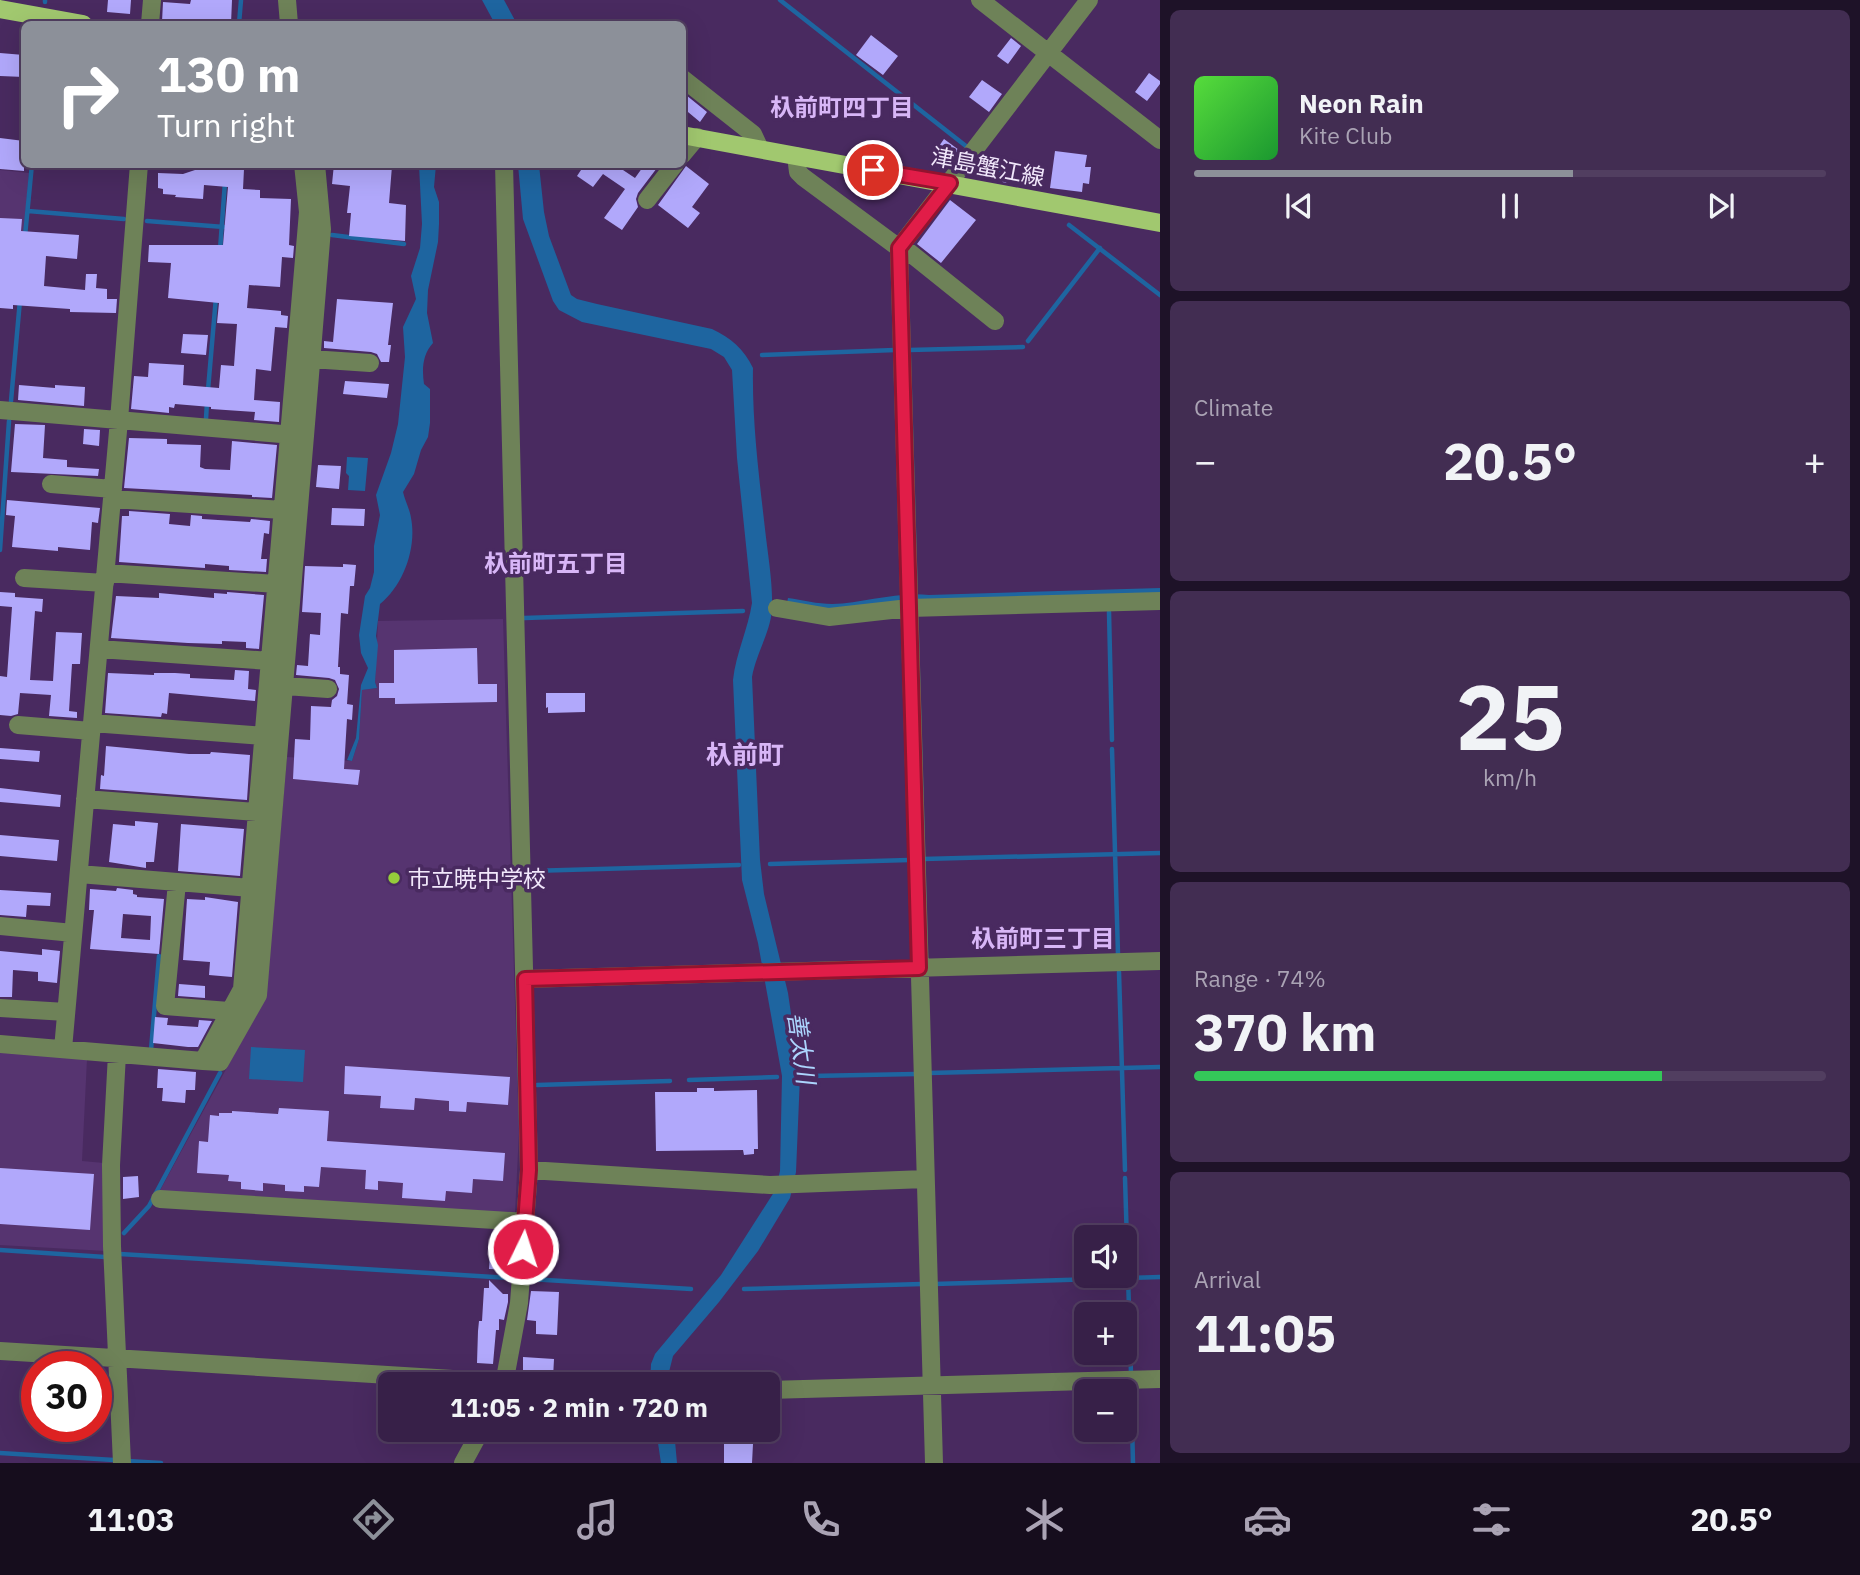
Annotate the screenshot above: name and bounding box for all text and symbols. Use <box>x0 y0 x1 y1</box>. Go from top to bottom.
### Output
text: 130 m <box>157 42 301 105</box>
icon: right <box>42 49 133 140</box>
text: Neon Rain <box>1299 86 1424 120</box>
district label: 杁前町四丁目 <box>770 91 914 123</box>
text: Turn right <box>157 104 295 146</box>
text: Kite Club <box>1299 120 1392 150</box>
pin <box>843 140 903 200</box>
street label: 津島蟹江線 <box>929 140 1047 192</box>
icon: arrive <box>854 151 892 189</box>
icon: previous <box>1280 187 1318 225</box>
icon: pause <box>1491 187 1529 225</box>
icon: next <box>1702 187 1740 225</box>
text: Climate <box>1194 392 1273 422</box>
text: 20.5° <box>1443 427 1577 494</box>
text: − <box>1194 436 1217 485</box>
text: + <box>1803 436 1826 485</box>
district label: 杁前町五丁目 <box>484 547 628 579</box>
text: 25 <box>1455 657 1565 775</box>
district label: 杁前町 <box>706 737 784 771</box>
text: km/h <box>1483 762 1537 792</box>
place label: 市立暁中学校 <box>408 863 546 893</box>
marker: 市立暁中学校 <box>386 870 402 886</box>
district label: 杁前町三丁目 <box>971 922 1115 954</box>
text: Range · 74% <box>1194 963 1326 993</box>
text: 370 km <box>1194 998 1376 1065</box>
water label: 善太川 <box>781 1010 823 1089</box>
position arrow <box>486 1212 560 1286</box>
map controls <box>1074 1225 1137 1442</box>
button: sound <box>1074 1225 1137 1288</box>
text: Arrival <box>1194 1264 1261 1294</box>
text: 11:05 <box>1194 1299 1336 1366</box>
button: + <box>1074 1302 1137 1365</box>
speed limit sign: 30 <box>21 1351 112 1442</box>
button: − <box>1074 1379 1137 1442</box>
text: 11:05 · 2 min · 720 m <box>450 1390 708 1424</box>
icon: directions <box>349 1495 398 1544</box>
icon: music <box>573 1495 622 1544</box>
icon: phone <box>796 1495 845 1544</box>
icon: climate <box>1020 1495 1069 1544</box>
icon: car <box>1243 1495 1292 1544</box>
icon: filters <box>1467 1495 1516 1544</box>
text: 11:03 <box>87 1498 175 1540</box>
text: 20.5° <box>1690 1498 1773 1540</box>

